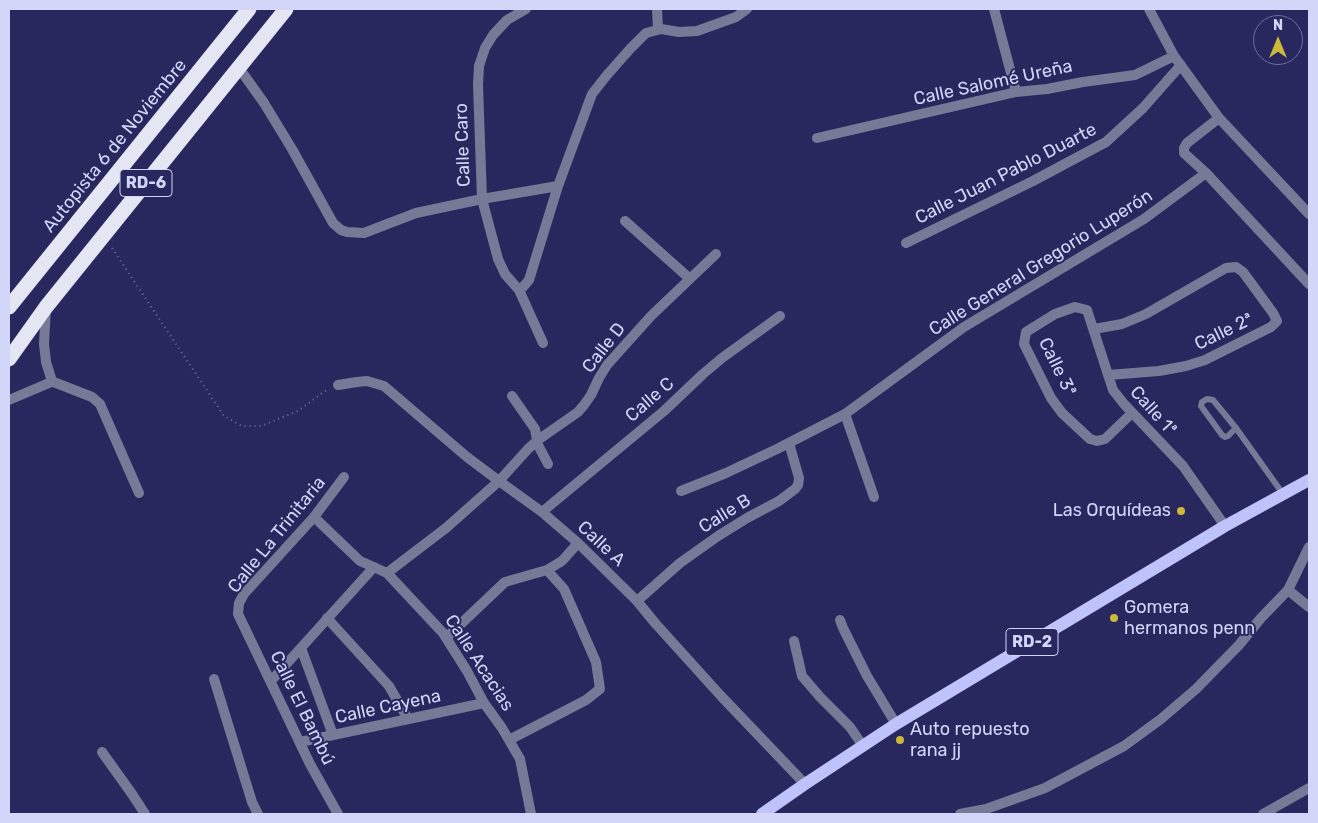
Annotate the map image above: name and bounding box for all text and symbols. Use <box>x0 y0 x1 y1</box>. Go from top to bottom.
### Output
north arrow <box>1253 15 1303 65</box>
text: N <box>1273 17 1283 34</box>
street label: Autopista 6 de Noviembre <box>38 55 192 237</box>
street label: Calle Salomé Ureña <box>912 56 1074 110</box>
street label: Calle Caro <box>451 103 475 187</box>
street label: Calle Juan Pablo Duarte <box>912 119 1100 229</box>
road number: RD-6 <box>120 170 172 197</box>
street label: Calle General Gregorio Luperón <box>925 185 1157 341</box>
street label: Calle 2ª <box>1191 309 1257 355</box>
street label: Calle D <box>578 319 630 377</box>
street label: Calle 3ª <box>1034 334 1080 400</box>
street label: Calle C <box>621 373 679 427</box>
street label: Calle 1ª <box>1125 382 1181 440</box>
street label: Calle La Trinitaria <box>224 473 330 597</box>
street label: Calle B <box>695 490 755 538</box>
place label: Las Orquídeas <box>1053 500 1171 522</box>
marker: Las Orquídeas <box>1175 505 1187 517</box>
street label: Calle A <box>573 517 629 571</box>
place label: Gomera hermanos penn <box>1124 597 1255 640</box>
street label: Calle Acacias <box>440 611 518 715</box>
marker: Gomera hermanos penn <box>1108 612 1120 624</box>
road number: RD-2 <box>1006 628 1058 656</box>
street label: Calle El Bambú <box>265 647 339 769</box>
street label: Calle Cayena <box>333 685 443 729</box>
place label: Auto repuesto rana jj <box>910 719 1029 762</box>
marker: Auto repuesto rana jj <box>894 734 906 746</box>

